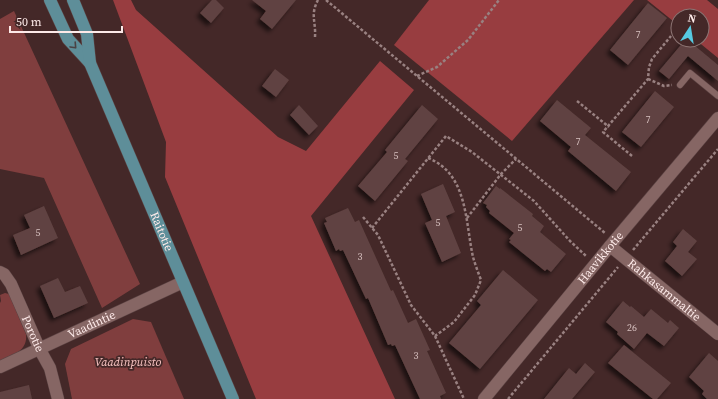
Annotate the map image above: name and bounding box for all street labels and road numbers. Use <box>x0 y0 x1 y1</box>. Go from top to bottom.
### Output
street label: Raitotie <box>146 209 177 254</box>
street label: Haavikkotie <box>574 228 627 287</box>
street label: Rahkasammaltie <box>624 256 704 325</box>
street label: Vaadintie <box>65 307 118 342</box>
street label: Porotie <box>18 313 48 355</box>

